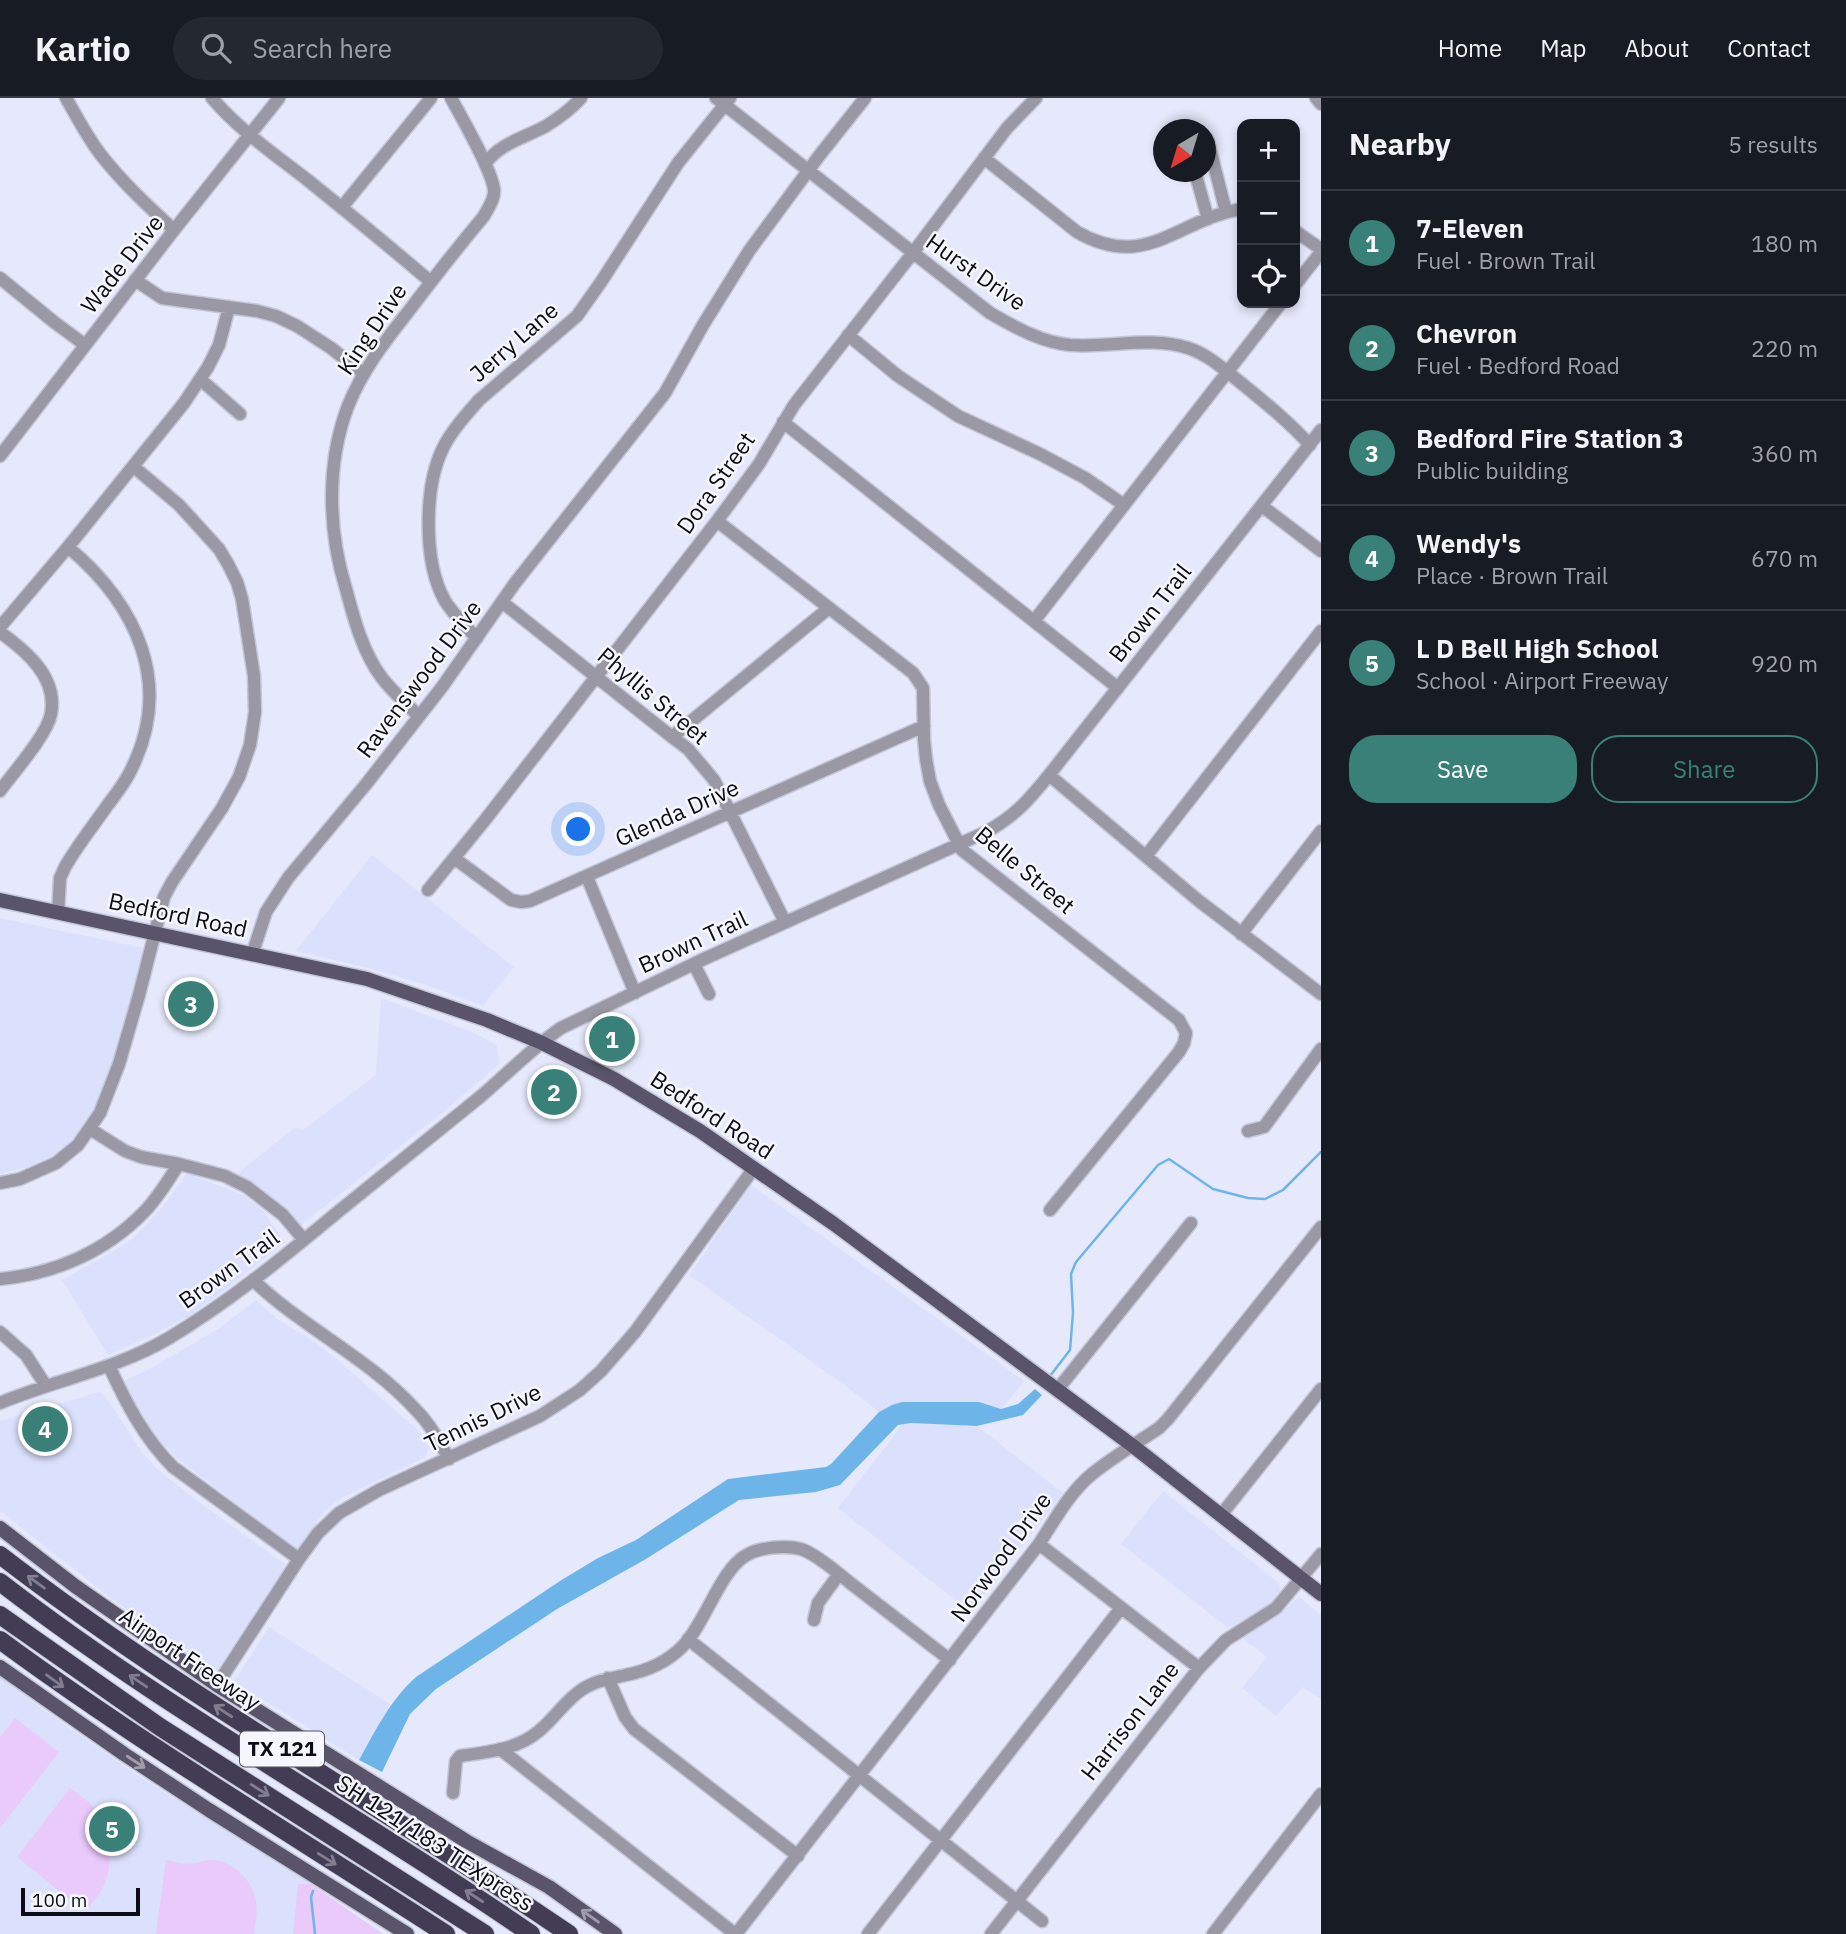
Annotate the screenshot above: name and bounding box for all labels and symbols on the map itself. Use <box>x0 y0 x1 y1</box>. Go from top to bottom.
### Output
north arrow <box>1153 119 1216 182</box>
street label: Wade Drive <box>73 208 169 319</box>
street label: Hurst Drive <box>921 226 1033 317</box>
street label: King Drive <box>330 277 413 380</box>
street label: Jerry Lane <box>463 295 564 388</box>
street label: Dora Street <box>669 426 761 539</box>
street label: Brown Trail <box>1101 557 1197 668</box>
street label: Ravenswood Drive <box>349 594 487 763</box>
street label: Phyllis Street <box>592 640 715 750</box>
street label: Glenda Drive <box>610 771 743 853</box>
your location <box>561 812 595 846</box>
street label: Belle Street <box>970 819 1082 920</box>
street label: Bedford Road <box>106 885 250 943</box>
street label: Brown Trail <box>633 903 752 979</box>
pin: 3 <box>168 978 214 1030</box>
pin: 1 <box>589 1013 635 1065</box>
street label: Bedford Road <box>645 1063 780 1165</box>
pin: 2 <box>531 1066 577 1118</box>
street label: Brown Trail <box>172 1222 285 1315</box>
street label: Tennis Drive <box>419 1376 546 1458</box>
pin: 4 <box>22 1403 68 1455</box>
street label: Norwood Drive <box>943 1486 1057 1627</box>
one-way arrow <box>27 1575 46 1589</box>
street label: Airport Freeway <box>114 1600 267 1717</box>
street label: Harrison Lane <box>1073 1655 1185 1786</box>
one-way arrow <box>45 1673 64 1688</box>
one-way arrow <box>129 1673 149 1687</box>
one-way arrow <box>214 1704 234 1718</box>
road number: TX 121 <box>240 1732 324 1766</box>
one-way arrow <box>126 1755 145 1769</box>
street label: SH 121/183 TEXpress <box>331 1767 540 1917</box>
one-way arrow <box>249 1783 269 1797</box>
pin: 5 <box>89 1803 135 1855</box>
one-way arrow <box>317 1852 337 1866</box>
scale bar <box>21 1885 140 1917</box>
one-way arrow <box>465 1889 484 1904</box>
one-way arrow <box>581 1909 600 1923</box>

